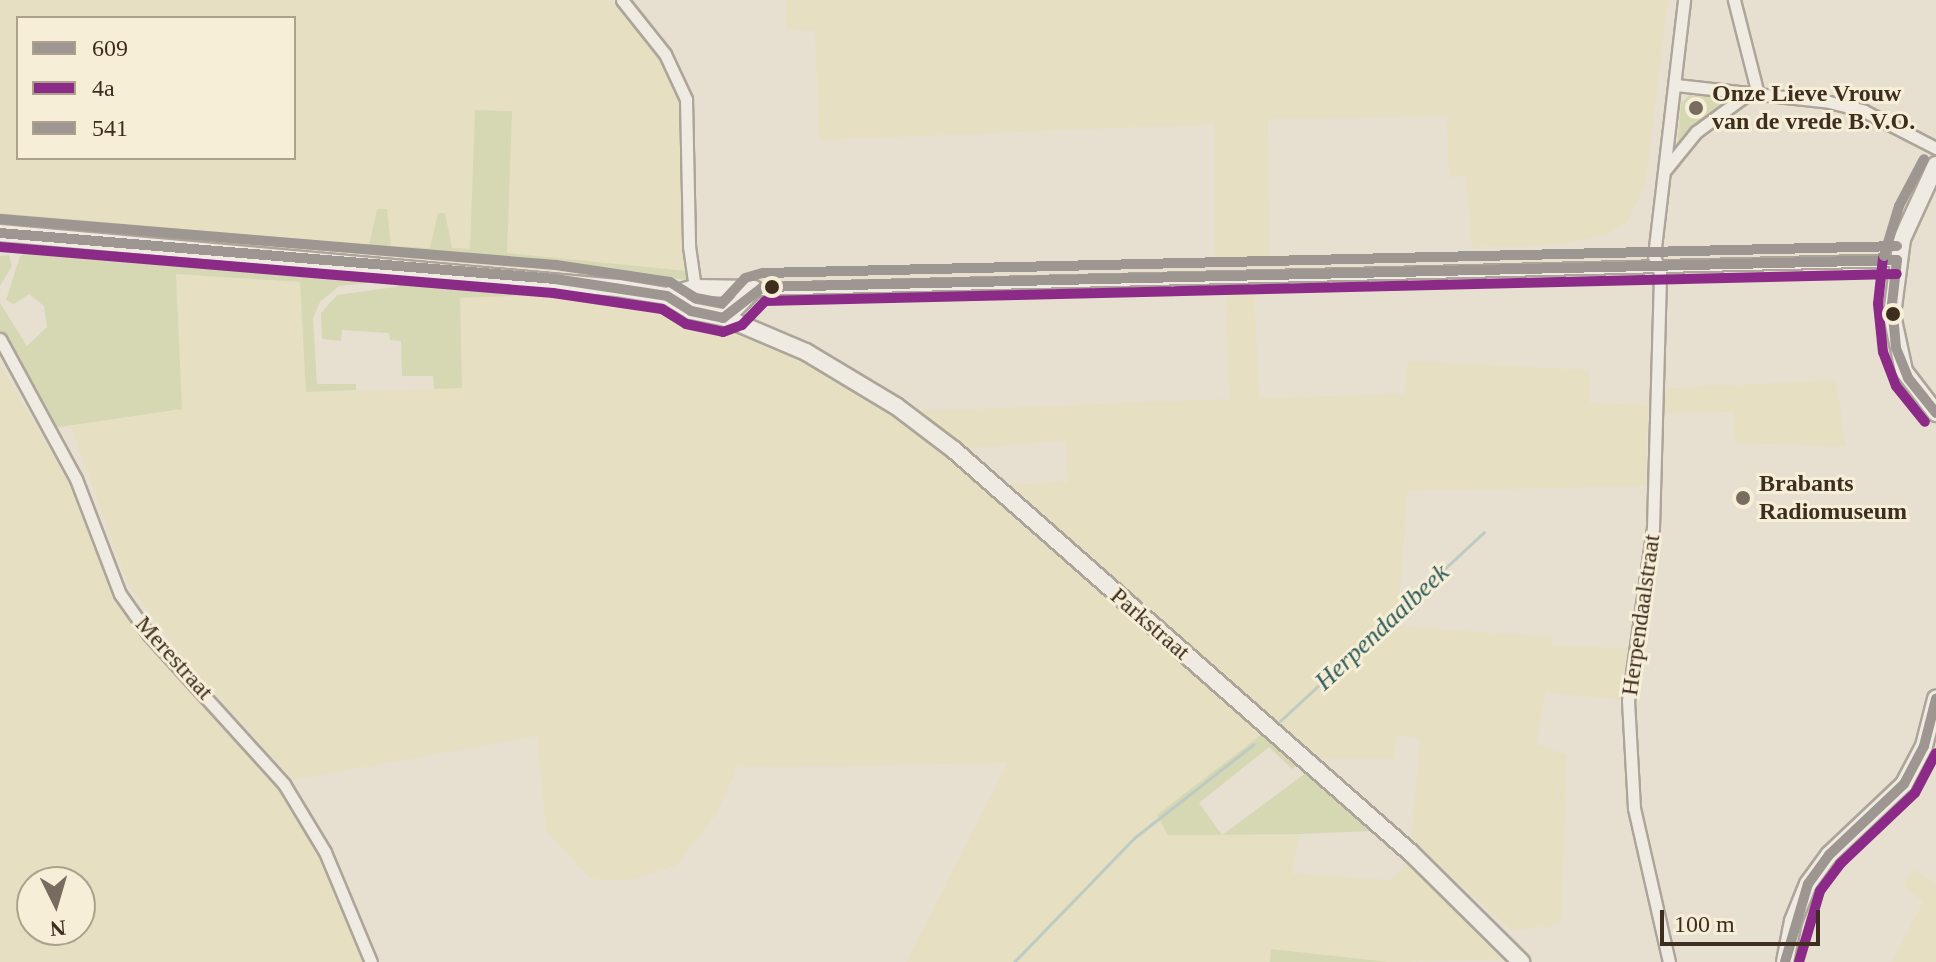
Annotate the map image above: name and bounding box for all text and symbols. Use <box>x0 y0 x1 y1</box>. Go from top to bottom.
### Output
legend <box>16 16 296 160</box>
text: 609 <box>92 35 128 61</box>
text: 4a <box>92 75 115 101</box>
place label: Onze Lieve Vrouw van de vrede B.V.O. <box>1712 80 1915 136</box>
marker: Onze Lieve Vrouw van de vrede B.V.O. <box>1687 99 1705 117</box>
text: 541 <box>92 115 128 141</box>
unlabelled marker <box>764 279 780 295</box>
unlabelled marker <box>1885 306 1901 322</box>
place label: Brabants Radiomuseum <box>1759 470 1907 526</box>
marker: Brabants Radiomuseum <box>1734 489 1752 507</box>
street label: Herpendaalstraat <box>1615 532 1667 698</box>
water label: Herpendaalbeek <box>1309 557 1455 697</box>
street label: Parkstraat <box>1104 582 1196 666</box>
street label: Merestraat <box>129 610 219 706</box>
north arrow <box>16 866 96 946</box>
scale bar <box>1664 894 1824 944</box>
text: 100 m <box>1674 911 1735 937</box>
text: N <box>49 915 67 942</box>

